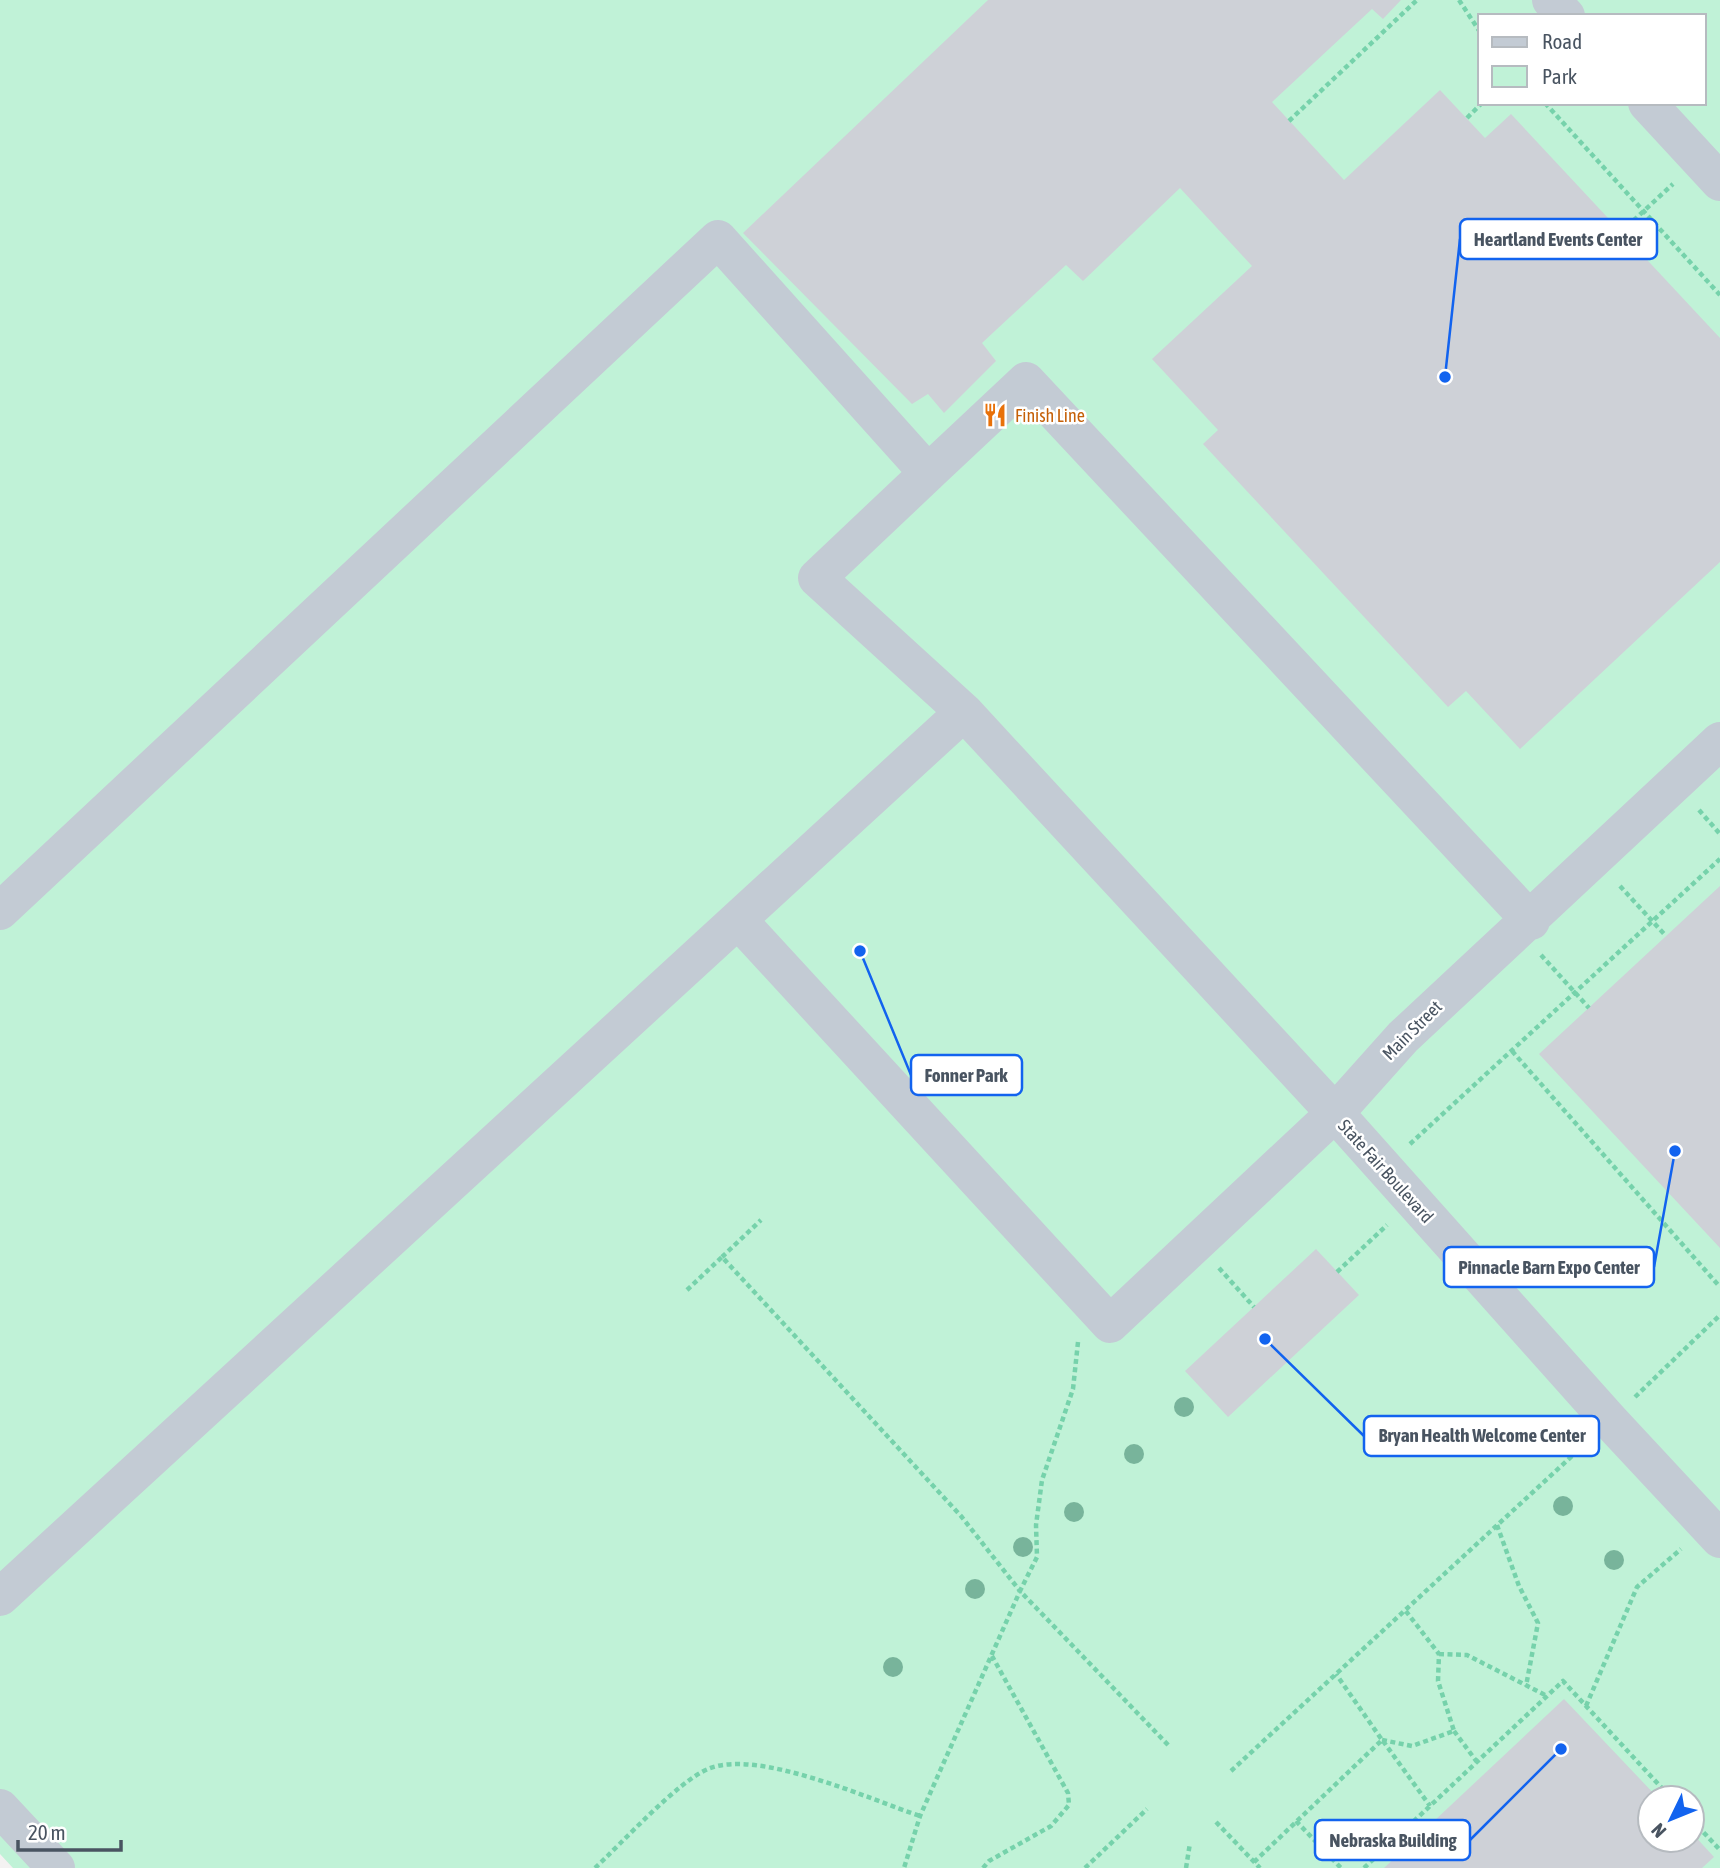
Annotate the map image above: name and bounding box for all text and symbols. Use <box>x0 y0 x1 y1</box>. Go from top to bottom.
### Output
legend <box>1478 14 1706 105</box>
text: Road <box>1542 29 1582 53</box>
text: Park <box>1542 64 1577 88</box>
callout: Heartland Events Center <box>1460 219 1657 259</box>
text: Heartland Events Center <box>1474 228 1643 250</box>
restaurant icon: Finish Line <box>981 401 1009 429</box>
place label: Finish Line <box>1015 405 1085 426</box>
street label: Main Street <box>1378 996 1446 1064</box>
callout: Fonner Park <box>911 1055 1022 1095</box>
text: Fonner Park <box>924 1064 1008 1086</box>
street label: State Fair Boulevard <box>1334 1115 1438 1227</box>
callout: Pinnacle Barn Expo Center <box>1444 1247 1654 1287</box>
text: Pinnacle Barn Expo Center <box>1458 1256 1640 1278</box>
callout: Bryan Health Welcome Center <box>1364 1416 1599 1456</box>
text: Bryan Health Welcome Center <box>1378 1424 1586 1446</box>
north arrow <box>1636 1784 1706 1854</box>
scale bar <box>18 1808 121 1852</box>
text: N <box>1647 1819 1670 1842</box>
text: 20 m <box>28 1820 66 1844</box>
callout: Nebraska Building <box>1315 1820 1470 1860</box>
text: Nebraska Building <box>1329 1829 1458 1851</box>

